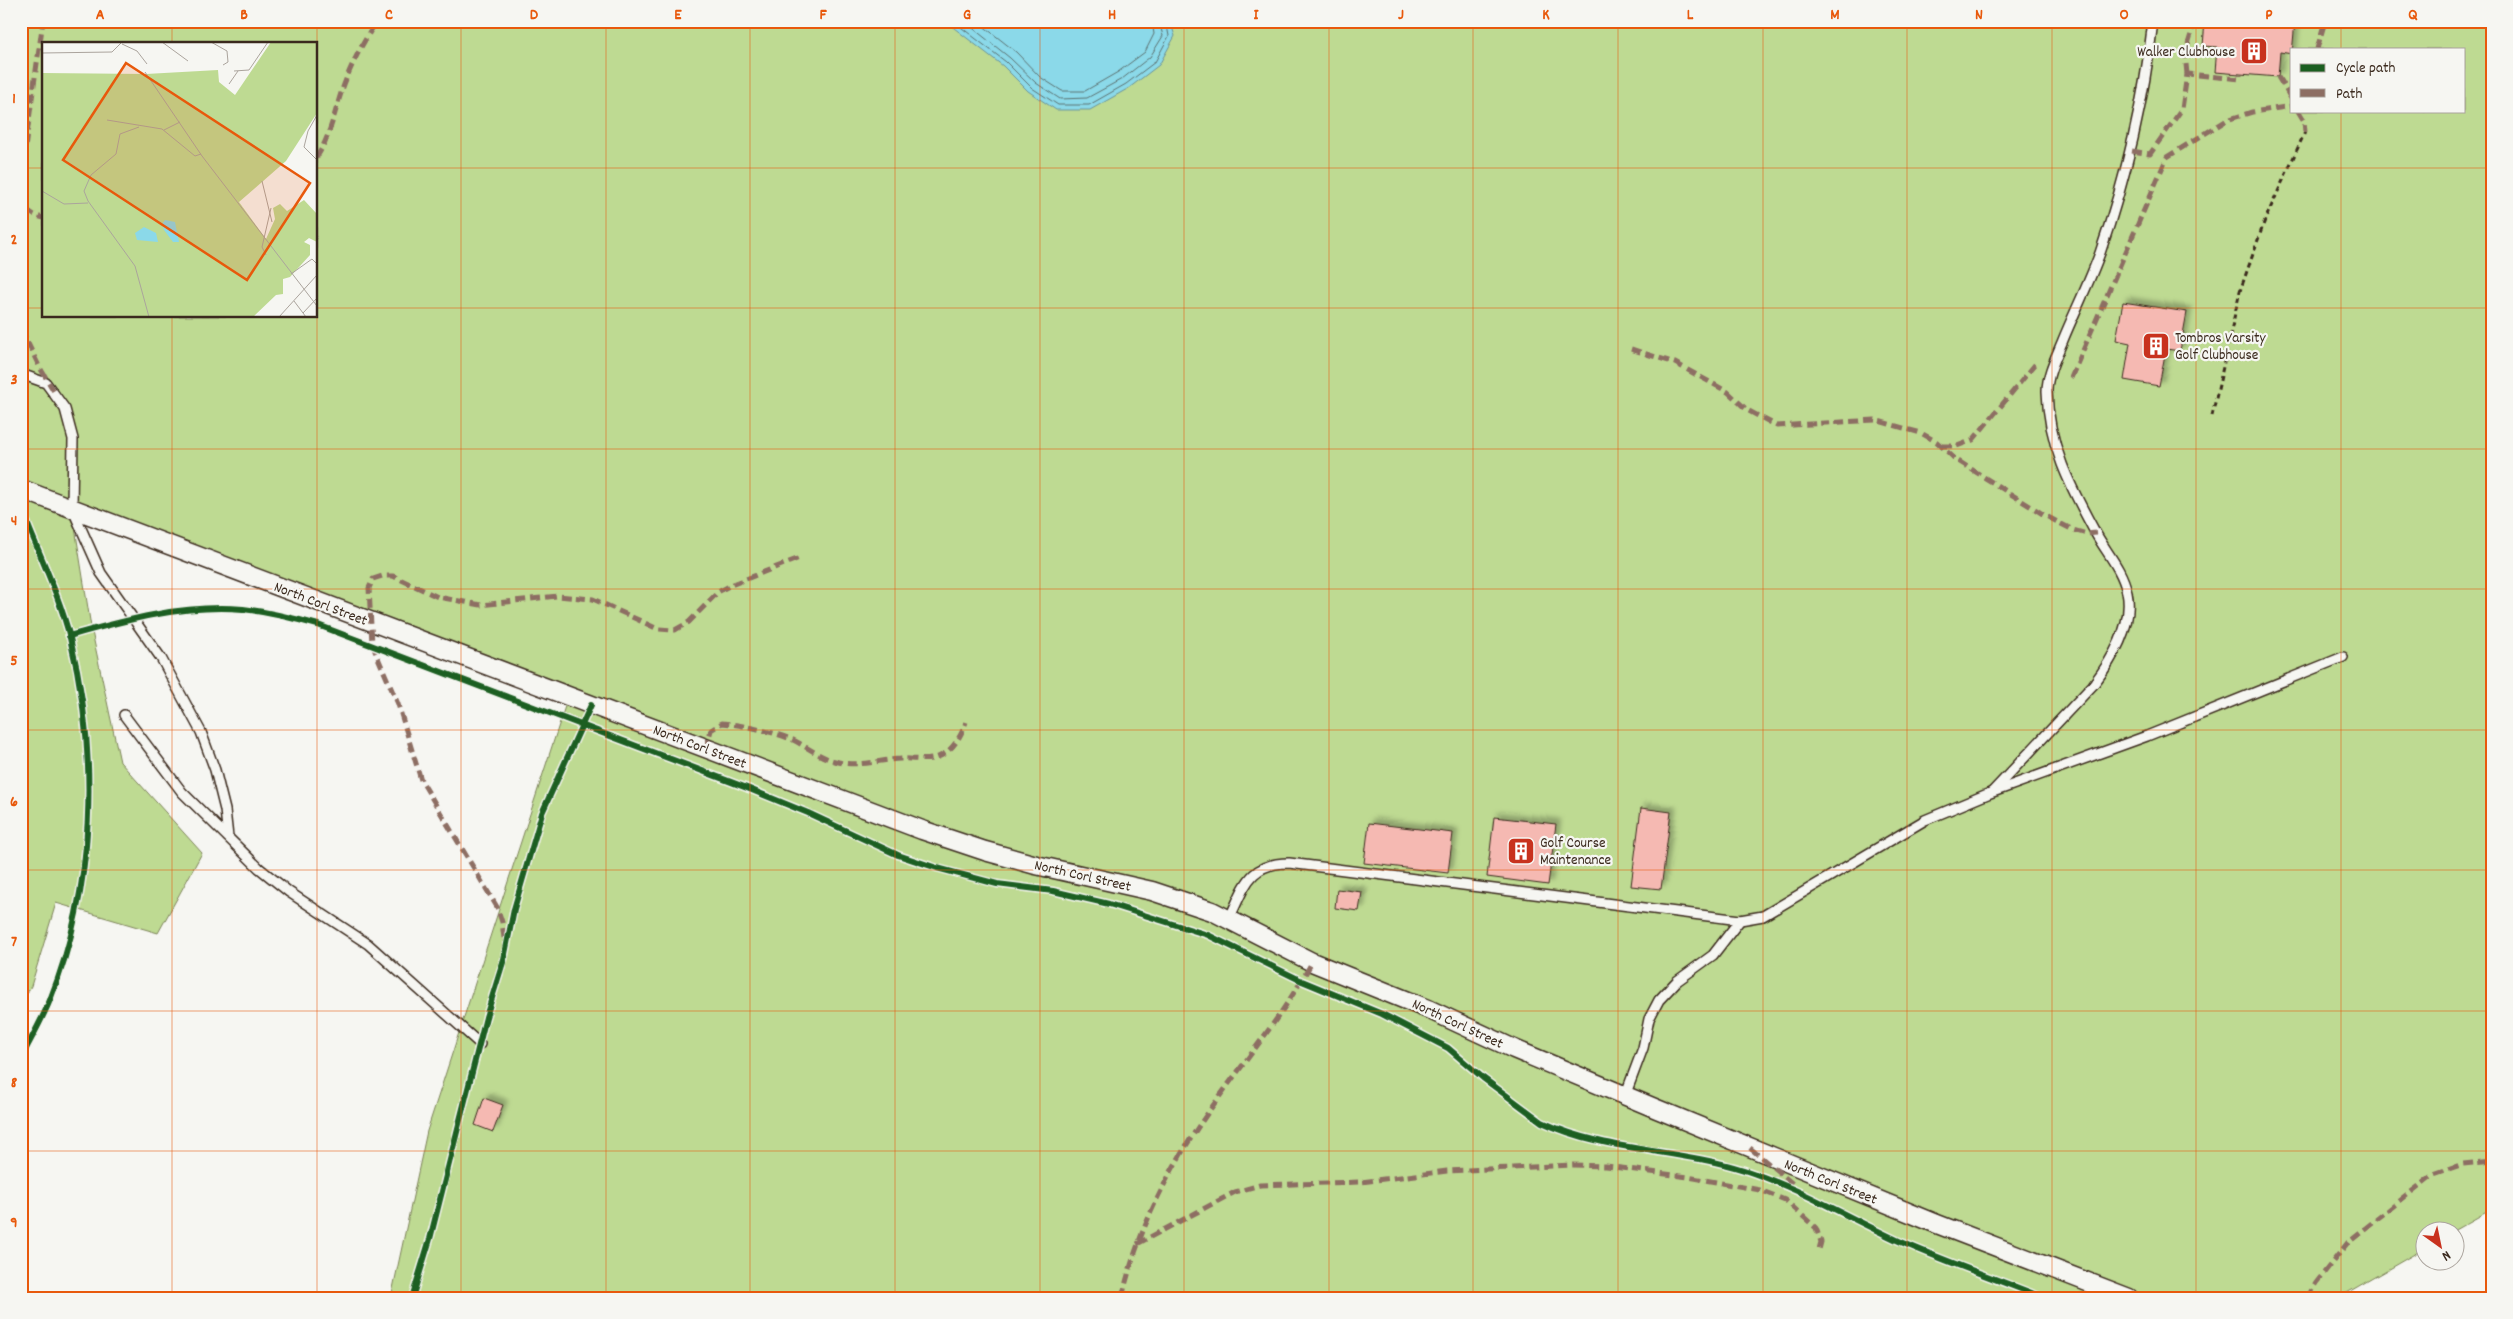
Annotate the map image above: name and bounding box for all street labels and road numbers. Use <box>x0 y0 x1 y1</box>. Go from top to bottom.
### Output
street label: North Corl Street <box>270 577 371 633</box>
street label: North Corl Street <box>649 720 750 776</box>
street label: North Corl Street <box>1032 855 1134 899</box>
street label: North Corl Street <box>1408 994 1507 1056</box>
street label: North Corl Street <box>1780 1154 1881 1212</box>

